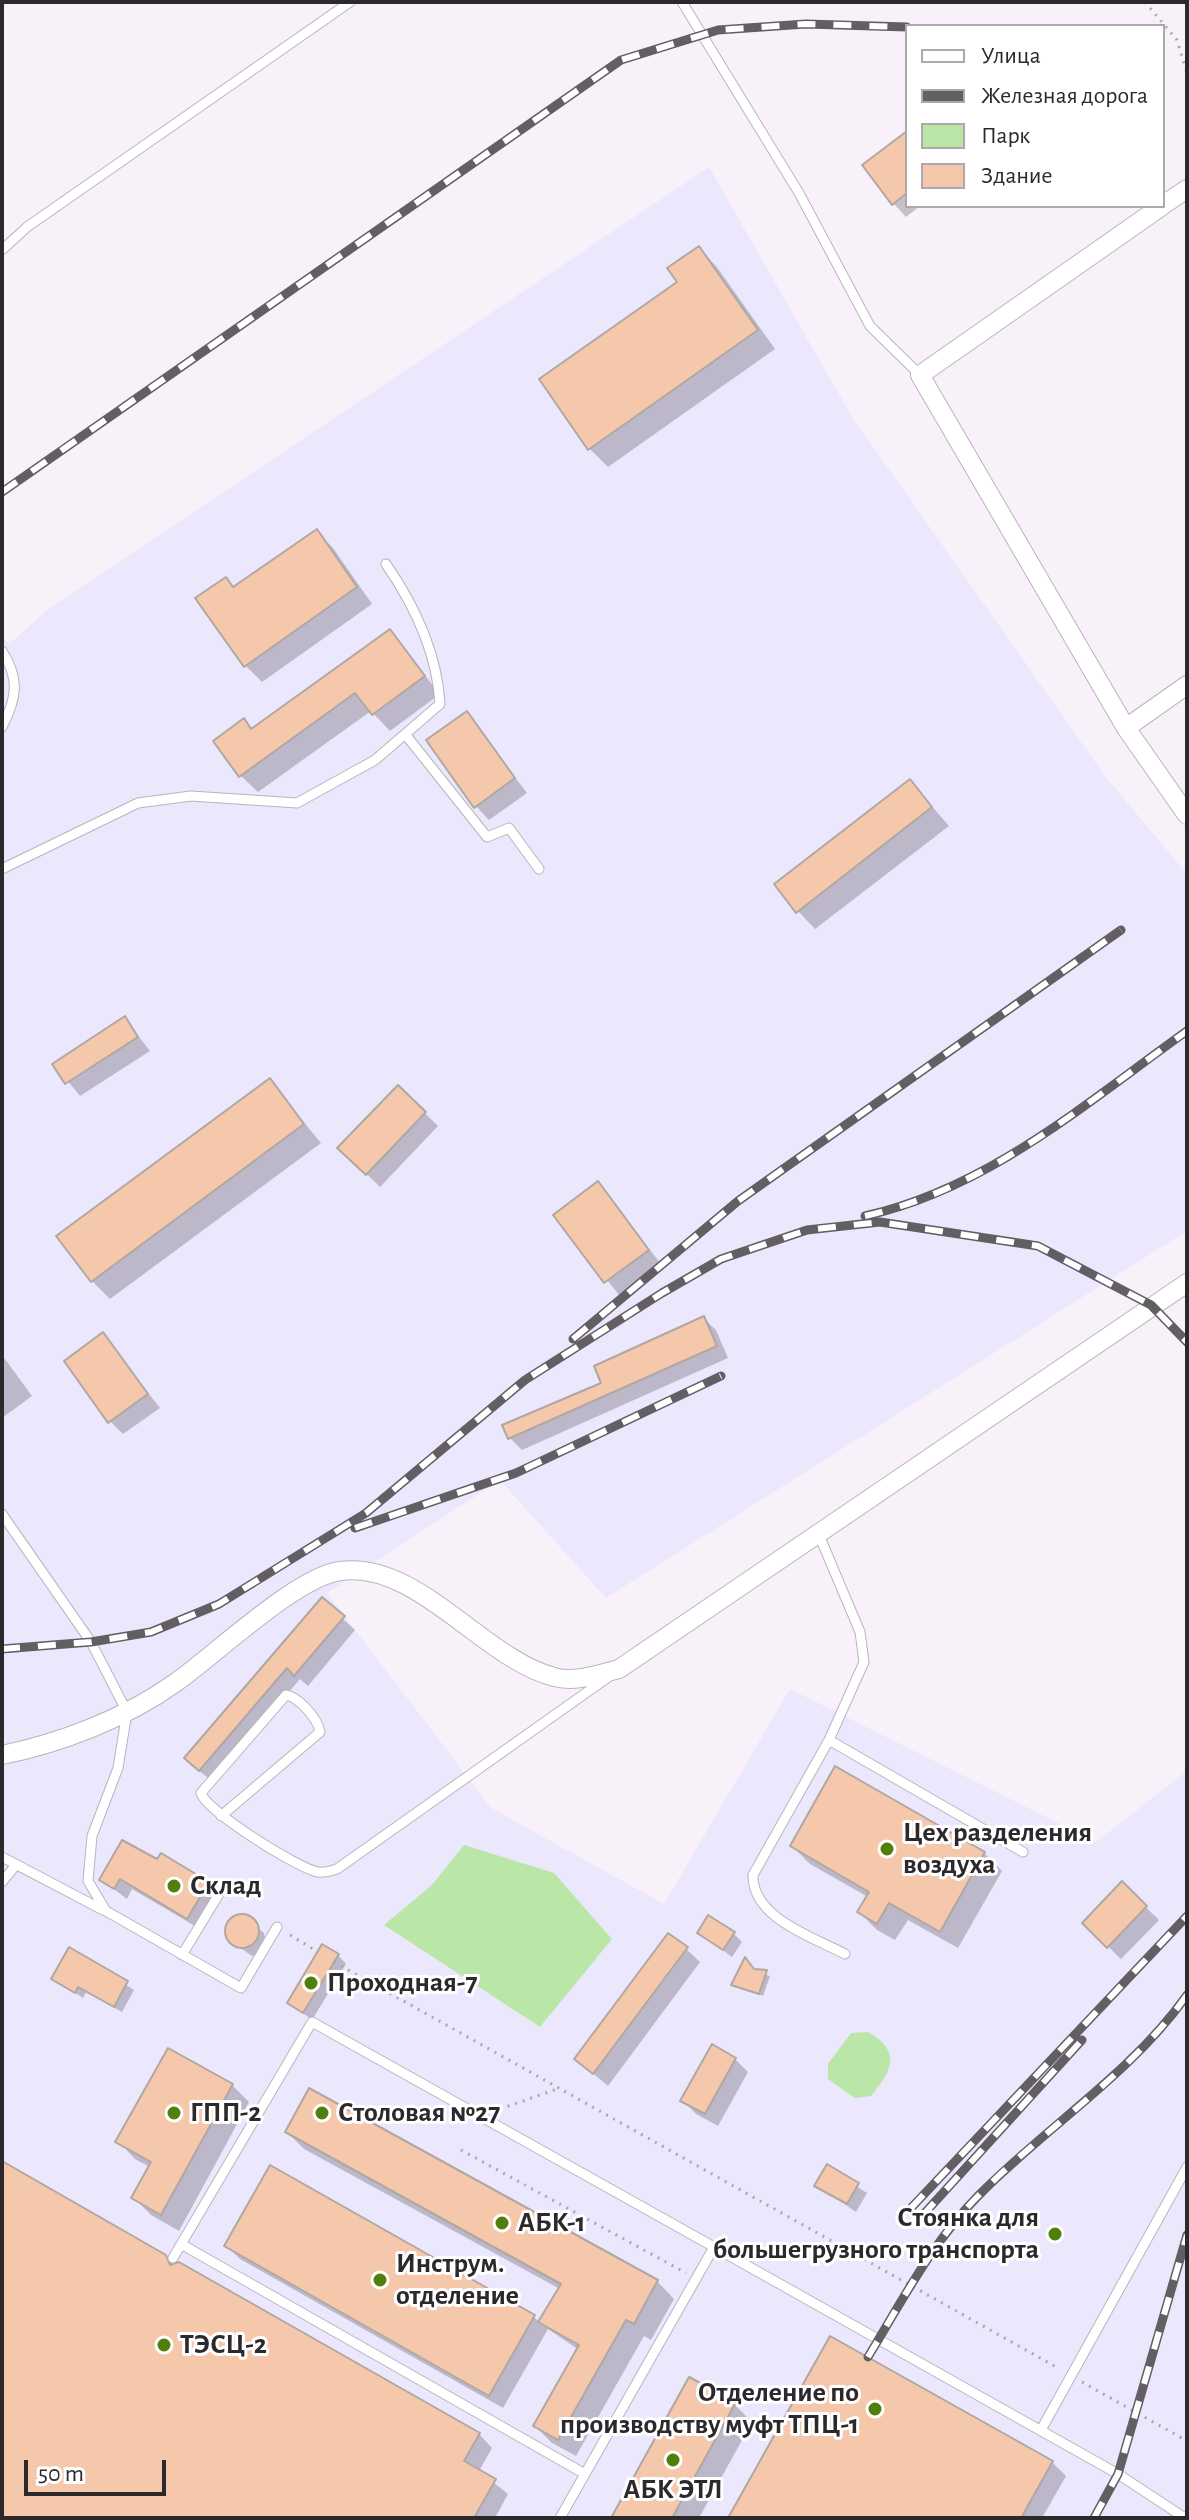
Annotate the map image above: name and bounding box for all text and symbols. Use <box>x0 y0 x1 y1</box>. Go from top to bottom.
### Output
legend <box>905 24 1165 208</box>
text: Улица <box>981 44 1041 68</box>
text: Железная дорога <box>981 84 1148 108</box>
text: Парк <box>981 124 1030 148</box>
text: Здание <box>981 164 1052 188</box>
place label: Цех разделения воздуха <box>903 1816 1092 1882</box>
marker: Цех разделения воздуха <box>878 1840 896 1858</box>
place label: Склад <box>190 1869 261 1903</box>
marker: Склад <box>165 1877 183 1895</box>
place label: Проходная-7 <box>327 1966 477 2000</box>
marker: Проходная-7 <box>302 1974 320 1992</box>
place label: ГПП-2 <box>190 2096 261 2130</box>
place label: Столовая №27 <box>338 2096 500 2130</box>
marker: ГПП-2 <box>165 2104 183 2122</box>
marker: Столовая №27 <box>313 2104 331 2122</box>
place label: Стоянка для большегрузного транспорта <box>713 2201 1039 2267</box>
place label: АБК-1 <box>518 2206 586 2240</box>
marker: АБК-1 <box>493 2214 511 2232</box>
marker: Стоянка для большегрузного транспорта <box>1046 2225 1064 2243</box>
place label: Инструм. отделение <box>396 2247 519 2313</box>
marker: Инструм. отделение <box>371 2271 389 2289</box>
place label: ТЭСЦ-2 <box>180 2328 267 2362</box>
marker: ТЭСЦ-2 <box>155 2336 173 2354</box>
place label: Отделение по производству муфт ТПЦ-1 <box>560 2376 859 2442</box>
marker: Отделение по производству муфт ТПЦ-1 <box>866 2400 884 2418</box>
scale bar <box>28 2444 170 2494</box>
marker: АБК ЭТЛ <box>664 2451 682 2469</box>
text: 50 m <box>38 2462 84 2486</box>
place label: АБК ЭТЛ <box>623 2473 723 2507</box>

